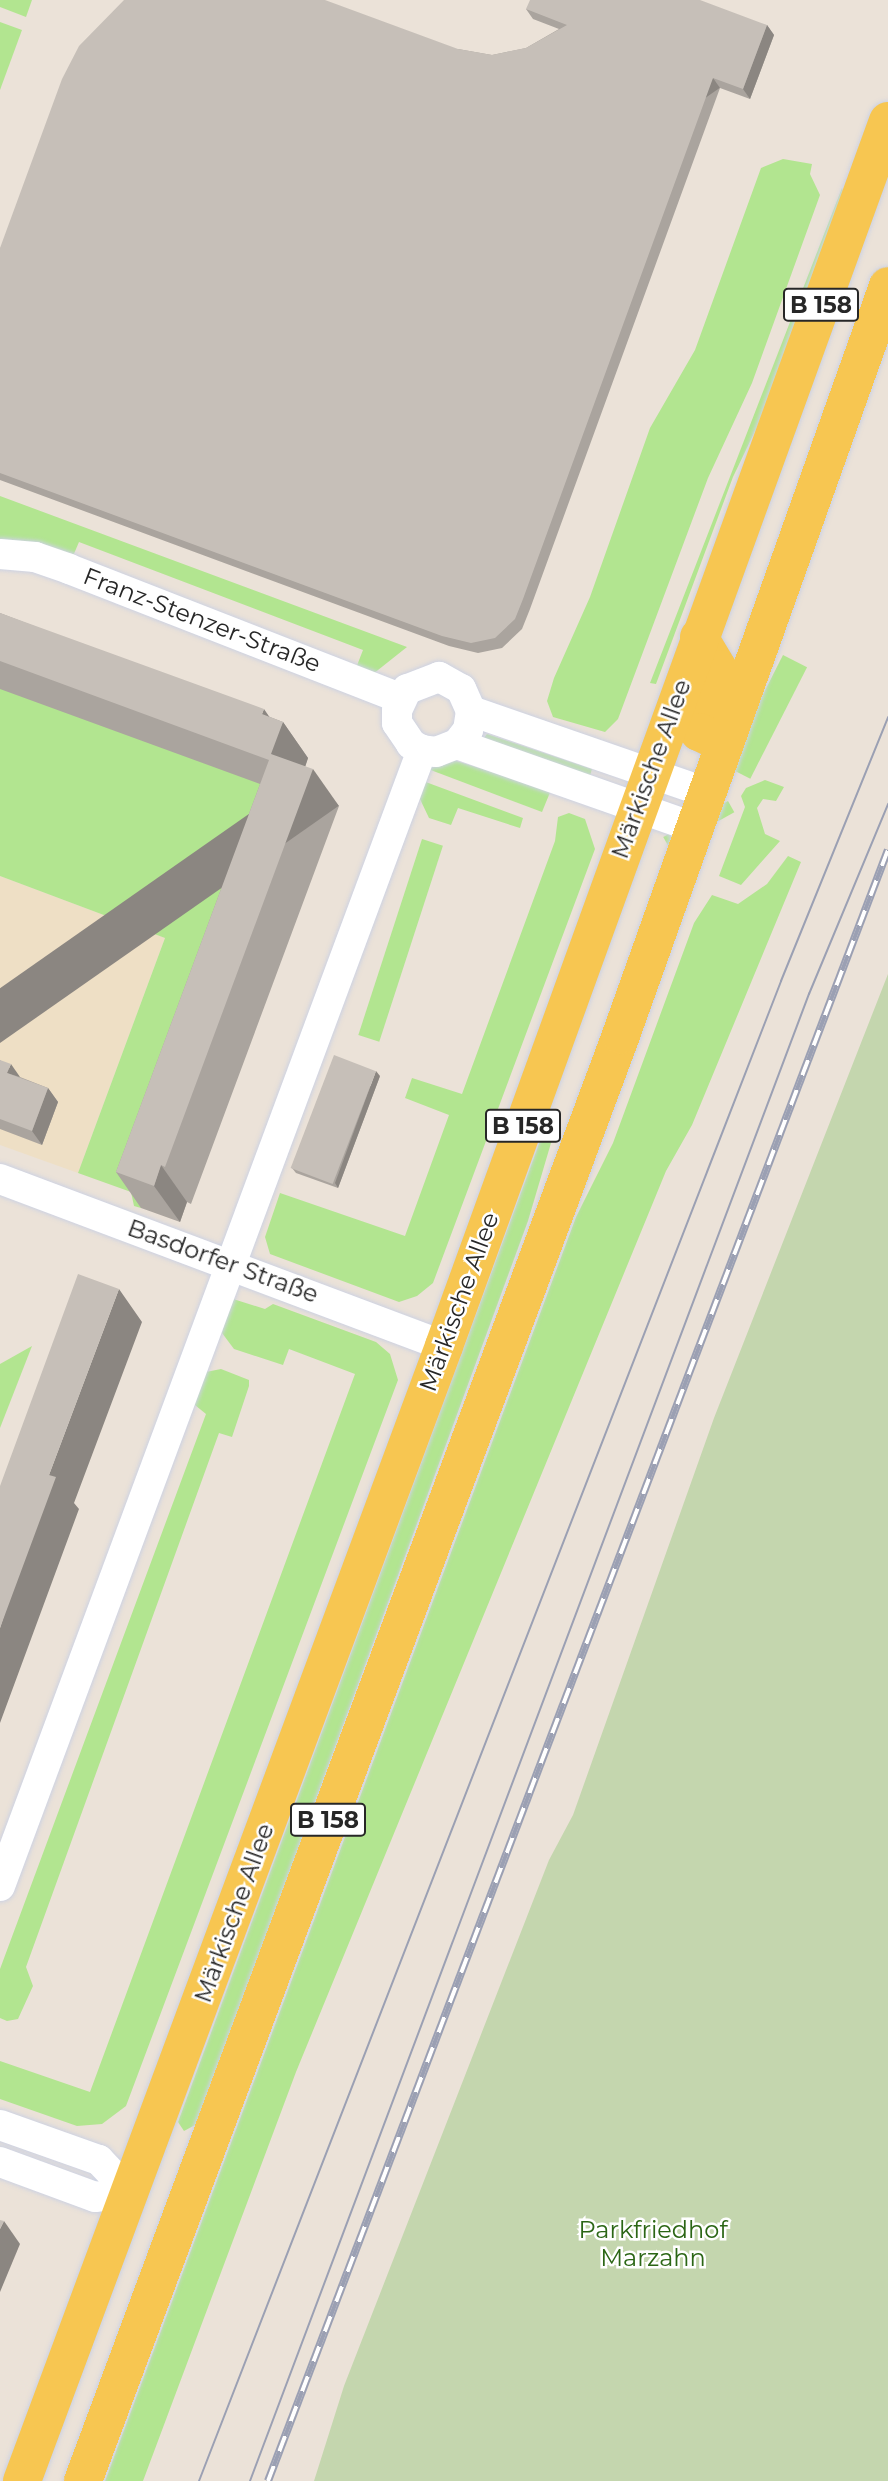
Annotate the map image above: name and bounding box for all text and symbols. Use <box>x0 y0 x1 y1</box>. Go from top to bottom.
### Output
road number: B 158 <box>782 286 860 324</box>
street label: Franz-Stenzer-Straße <box>79 561 325 679</box>
street label: Märkische Allee <box>605 676 697 862</box>
road number: B 158 <box>484 1106 562 1146</box>
street label: Märkische Allee <box>413 1209 505 1395</box>
street label: Basdorfer Straße <box>124 1213 322 1309</box>
road number: B 158 <box>290 1800 366 1840</box>
street label: Märkische Allee <box>188 1820 280 2006</box>
park label: Parkfriedhof Marzahn <box>578 2216 728 2272</box>

